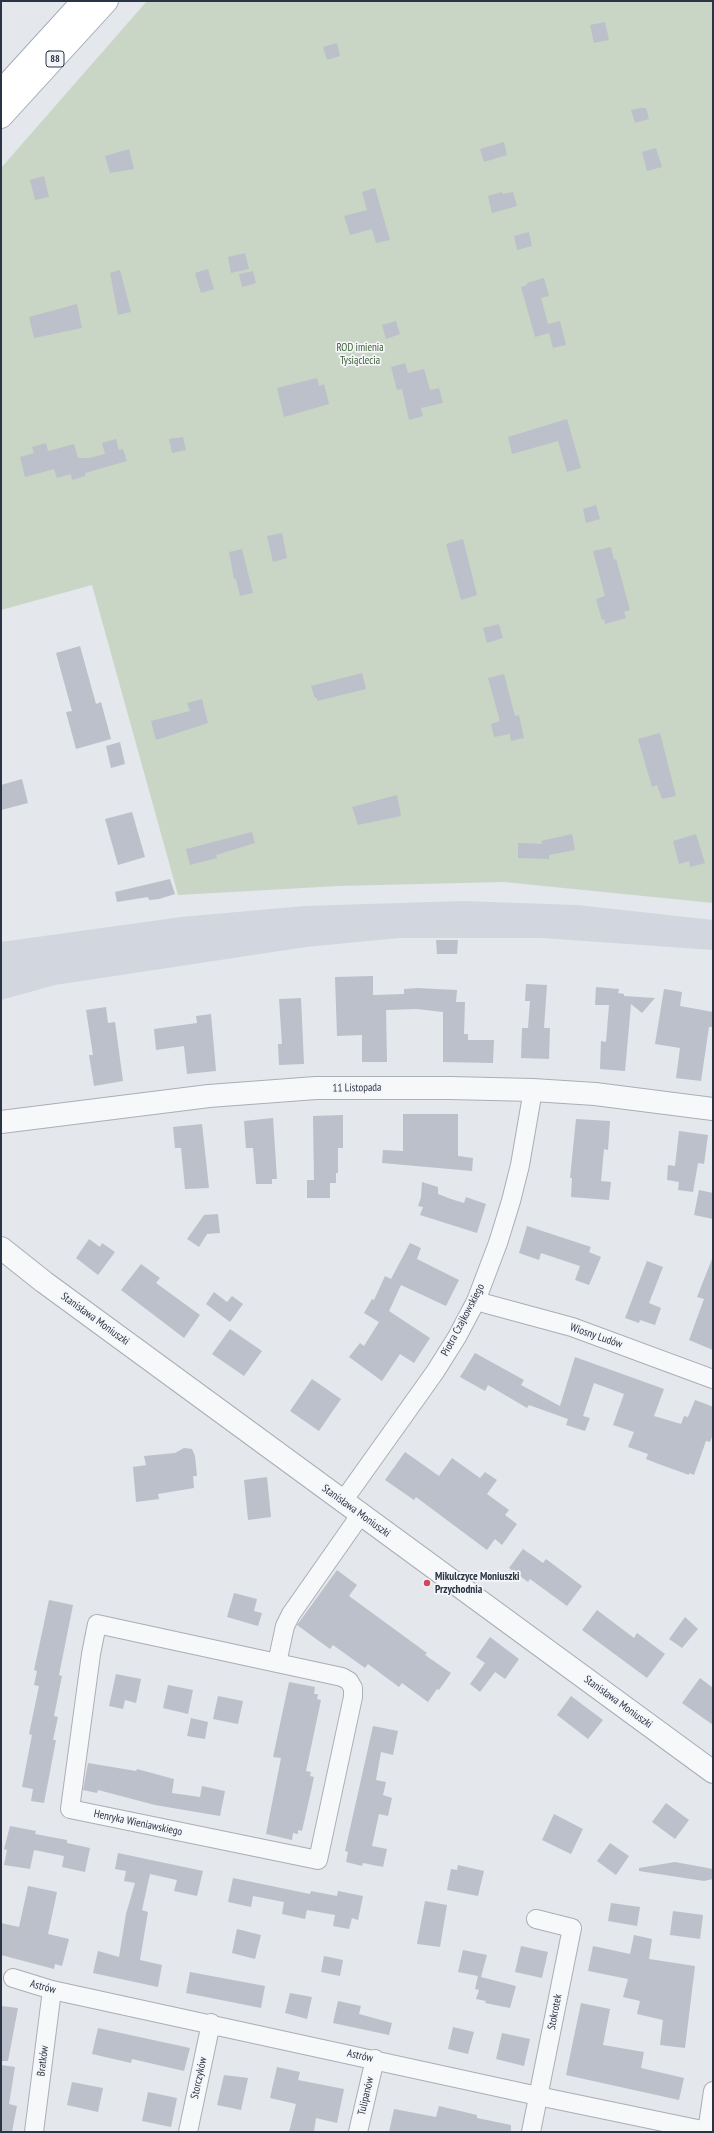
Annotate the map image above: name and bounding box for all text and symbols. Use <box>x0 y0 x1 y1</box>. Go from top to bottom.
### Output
road number: 88 <box>46 51 64 67</box>
park label: ROD imienia Tysiąclecia <box>336 341 384 367</box>
street label: 11 Listopada <box>332 1081 382 1095</box>
street label: Piotra Czajkowskiego <box>438 1282 488 1358</box>
street label: Stanisława Moniuszki <box>58 1290 132 1348</box>
street label: Wiosny Ludów <box>568 1321 624 1351</box>
street label: Stanisława Moniuszki <box>319 1482 393 1540</box>
place label: Mikulczyce Moniuszki Przychodnia <box>435 1570 519 1596</box>
marker: Mikulczyce Moniuszki Przychodnia <box>422 1578 432 1588</box>
street label: Stanisława Moniuszki <box>581 1673 655 1731</box>
street label: Henryka Wieniawskiego <box>93 1807 183 1839</box>
street label: Astrów <box>29 1977 57 1997</box>
street label: Stokrotek <box>545 1993 565 2031</box>
street label: Bratków <box>35 2045 51 2077</box>
street label: Astrów <box>346 2047 374 2065</box>
street label: Storczyków <box>188 2056 210 2100</box>
street label: Tulipanów <box>355 2076 377 2116</box>

